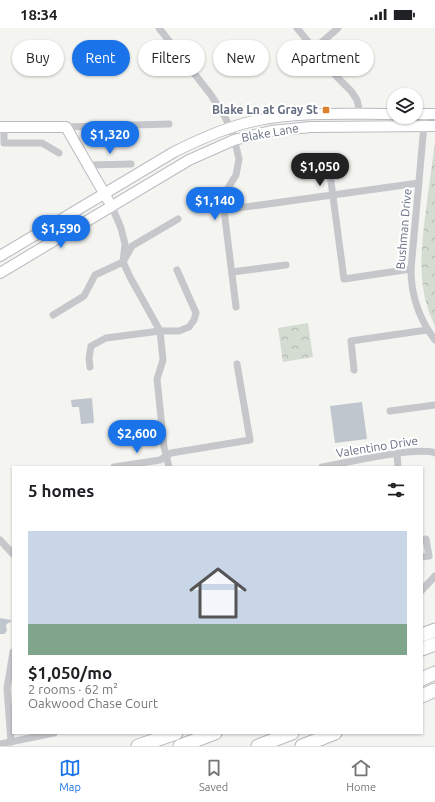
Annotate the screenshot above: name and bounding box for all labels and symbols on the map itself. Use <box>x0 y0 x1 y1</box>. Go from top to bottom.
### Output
place label: Blake Ln at Gray St <box>212 103 318 116</box>
marker: Blake Ln at Gray St <box>321 105 331 115</box>
pin: $1,320 <box>77 121 143 155</box>
street label: Blake Lane <box>240 121 300 144</box>
pin: $1,050 <box>287 153 353 187</box>
pin: $1,140 <box>182 187 248 221</box>
street label: Bushman Drive <box>393 188 414 270</box>
pin: $1,590 <box>28 215 94 249</box>
pin: $2,600 <box>104 420 170 454</box>
street label: Valentino Drive <box>335 434 419 459</box>

